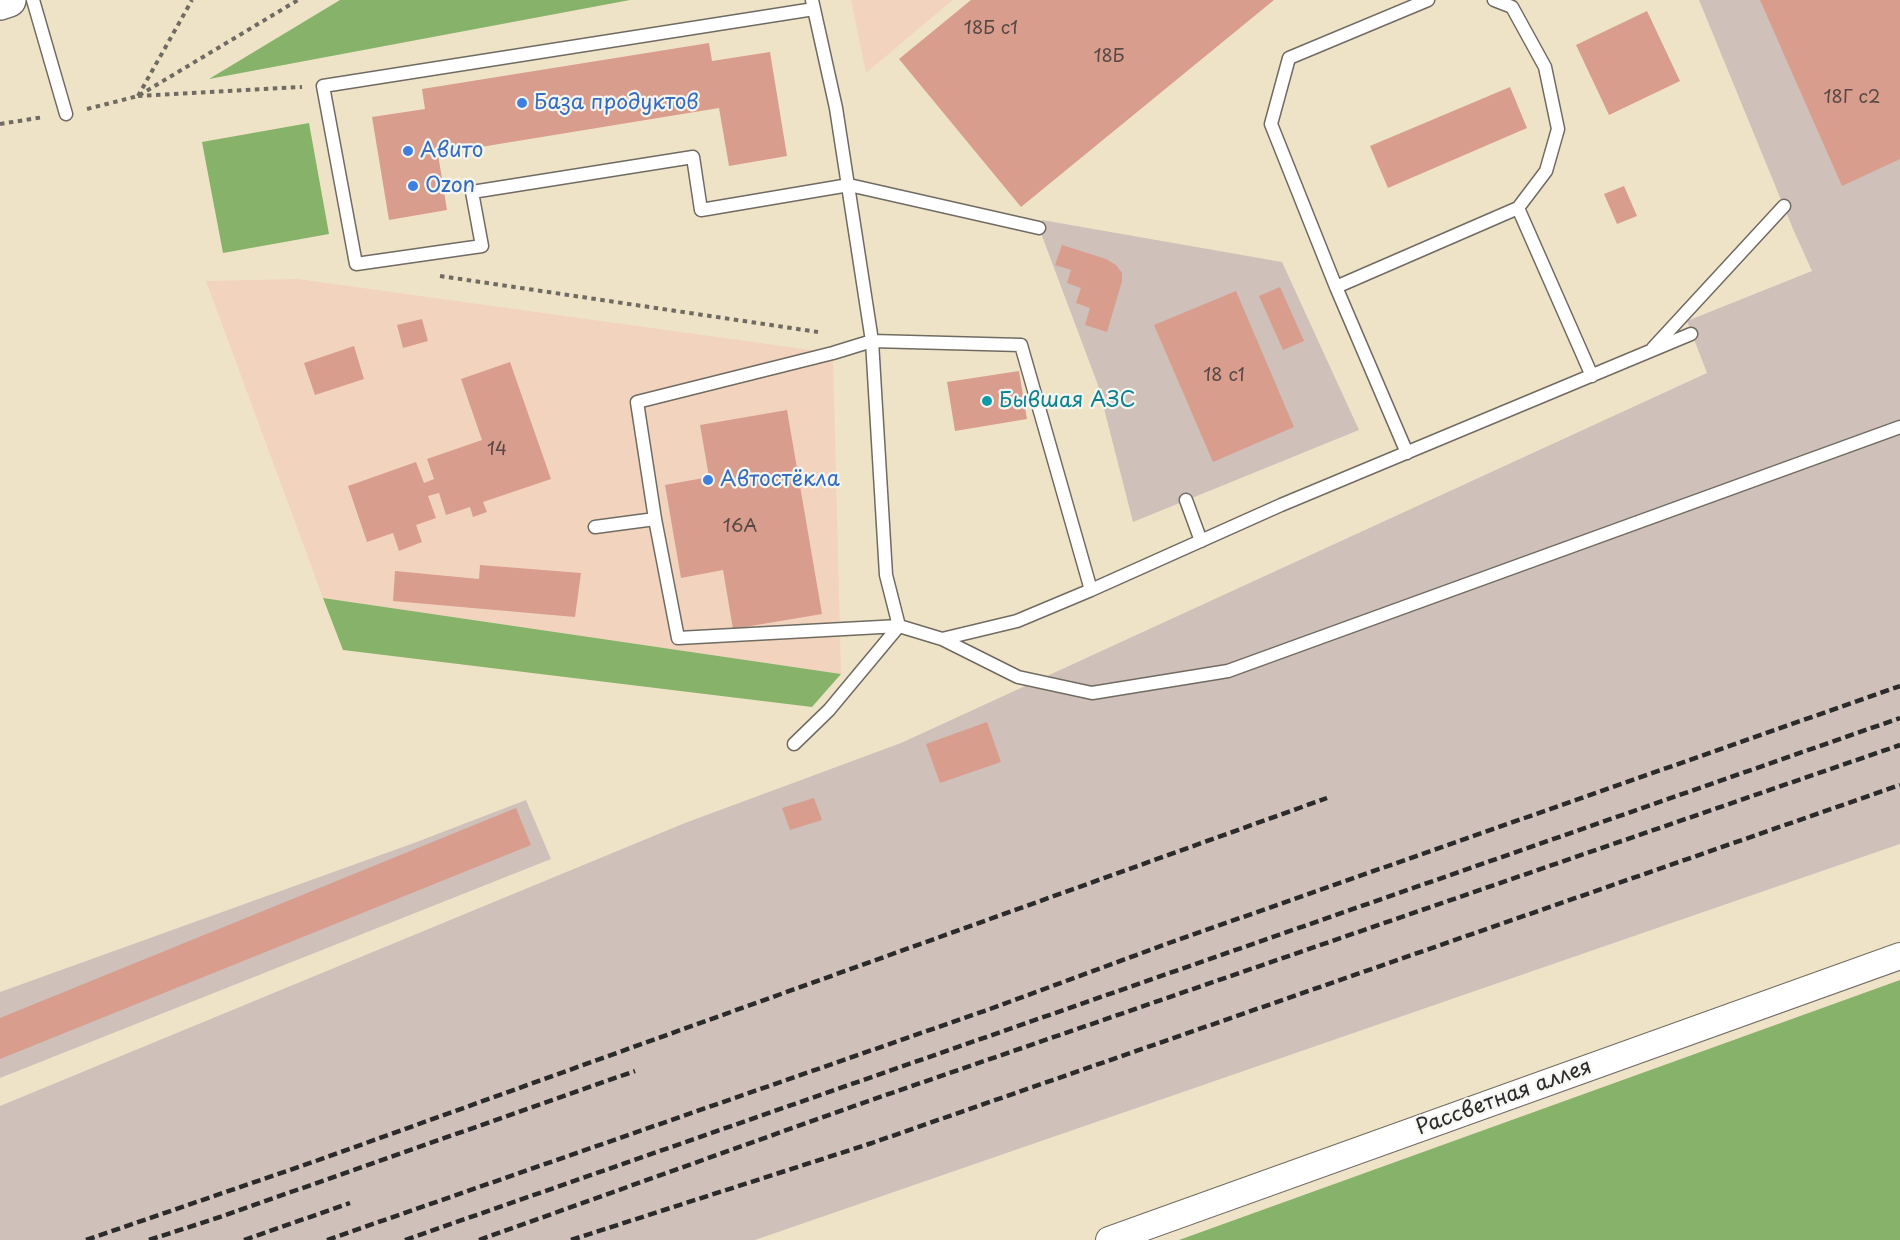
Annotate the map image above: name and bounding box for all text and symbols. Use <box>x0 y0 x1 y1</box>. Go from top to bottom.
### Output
house number: 18Б с1 <box>964 18 1018 40</box>
house number: 18Б <box>1093 46 1125 68</box>
house number: 18Г с2 <box>1824 87 1880 109</box>
place label: База продуктов <box>534 90 699 116</box>
marker: База продуктов <box>515 96 529 110</box>
place label: Авито <box>420 138 483 164</box>
marker: Авито <box>401 144 415 158</box>
place label: Ozon <box>425 173 475 199</box>
marker: Ozon <box>406 179 420 193</box>
house number: 18 c1 <box>1203 365 1245 387</box>
place label: Бывшая АЗС <box>999 388 1136 414</box>
marker: Бывшая АЗС <box>980 394 994 408</box>
house number: 14 <box>487 439 507 461</box>
place label: Автостёкла <box>720 467 840 493</box>
marker: Автостёкла <box>701 473 715 487</box>
house number: 16А <box>723 516 757 538</box>
street label: Рассветная аллея <box>1413 1055 1595 1141</box>

